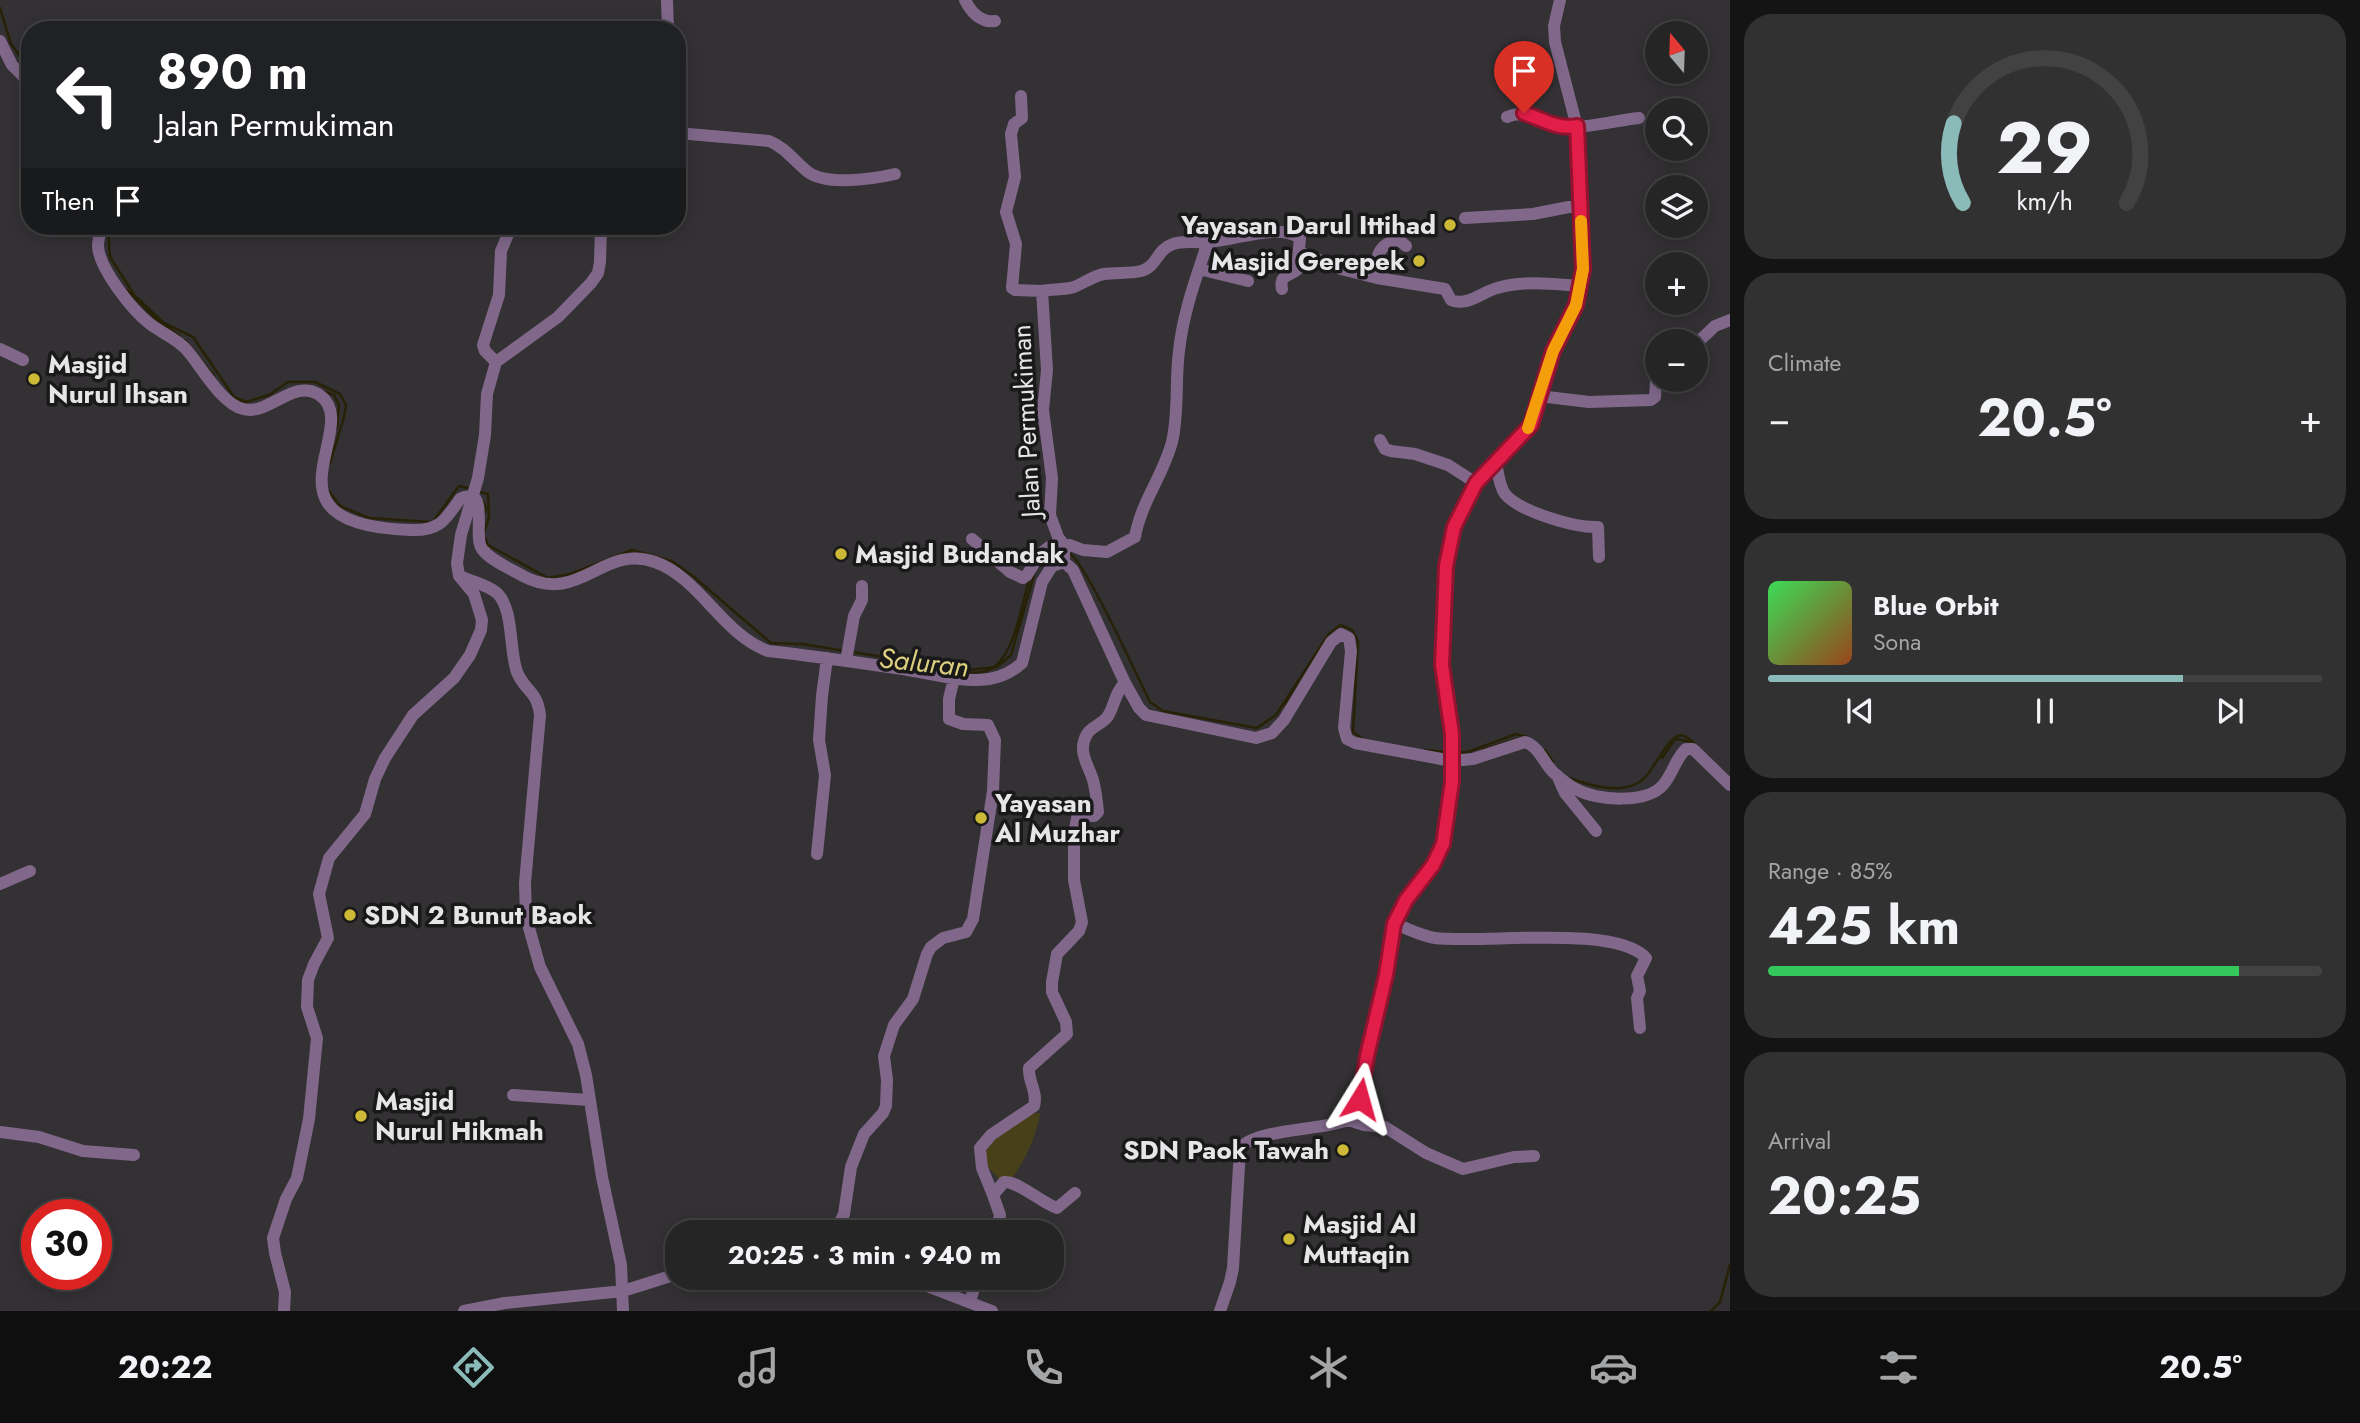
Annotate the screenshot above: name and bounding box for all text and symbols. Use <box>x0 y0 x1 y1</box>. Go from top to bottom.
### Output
north arrow <box>1645 21 1708 84</box>
map controls <box>1645 21 1708 392</box>
text: 890 m <box>157 37 308 107</box>
pin <box>1494 41 1554 113</box>
icon: left <box>42 49 133 140</box>
icon: arrive <box>1505 52 1543 90</box>
text: 29 <box>1997 95 2093 200</box>
button: search <box>1645 98 1708 161</box>
text: Jalan Permukiman <box>157 102 395 148</box>
button: layers <box>1645 175 1708 238</box>
text: Then <box>42 182 95 220</box>
icon: arrive <box>109 182 147 220</box>
text: km/h <box>2017 183 2073 219</box>
place label: Yayasan Darul Ittihad <box>1180 206 1436 244</box>
marker: Yayasan Darul Ittihad <box>1442 217 1458 233</box>
place label: Masjid Gerepek <box>1211 242 1405 280</box>
button: + <box>1645 252 1708 315</box>
marker: Masjid Gerepek <box>1411 253 1427 269</box>
street label: Jalan Permukiman <box>1002 324 1050 521</box>
button: − <box>1645 329 1708 392</box>
place label: Masjid Nurul Ihsan <box>48 345 188 413</box>
text: Climate <box>1768 346 1841 380</box>
marker: Masjid Nurul Ihsan <box>26 371 42 387</box>
text: 20.5° <box>1977 380 2112 456</box>
text: − <box>1768 391 1790 446</box>
text: + <box>2299 391 2322 446</box>
place label: Masjid Budandak <box>855 535 1064 573</box>
marker: Masjid Budandak <box>833 546 849 562</box>
text: Blue Orbit <box>1873 587 1998 625</box>
text: Sona <box>1873 625 1921 659</box>
water label: Saluran <box>877 637 971 688</box>
icon: previous <box>1841 692 1879 730</box>
icon: pause <box>2026 692 2064 730</box>
icon: next <box>2211 692 2249 730</box>
place label: Yayasan Al Muzhar <box>994 784 1120 852</box>
marker: Yayasan Al Muzhar <box>973 810 989 826</box>
text: Range · 85% <box>1768 854 1892 888</box>
text: 425 km <box>1768 888 1960 964</box>
place label: SDN 2 Bunut Baok <box>364 896 592 934</box>
marker: SDN 2 Bunut Baok <box>342 907 358 923</box>
position arrow <box>1323 1062 1397 1136</box>
place label: Masjid Nurul Hikmah <box>375 1082 544 1150</box>
marker: Masjid Nurul Hikmah <box>353 1108 369 1124</box>
text: Arrival <box>1768 1124 1831 1158</box>
place label: SDN Paok Tawah <box>1123 1131 1329 1169</box>
marker: SDN Paok Tawah <box>1335 1142 1351 1158</box>
text: 20:25 <box>1768 1158 1921 1234</box>
speed limit sign: 30 <box>21 1199 112 1290</box>
place label: Masjid Al Muttaqin <box>1303 1205 1416 1273</box>
marker: Masjid Al Muttaqin <box>1281 1231 1297 1247</box>
text: 20:25 · 3 min · 940 m <box>728 1236 1001 1274</box>
icon: directions <box>449 1343 498 1392</box>
icon: music <box>734 1343 783 1392</box>
icon: phone <box>1019 1343 1068 1392</box>
icon: climate <box>1304 1343 1353 1392</box>
icon: car <box>1589 1343 1638 1392</box>
icon: filters <box>1874 1343 1923 1392</box>
text: 20:22 <box>118 1344 213 1390</box>
text: 20.5° <box>2159 1344 2242 1390</box>

